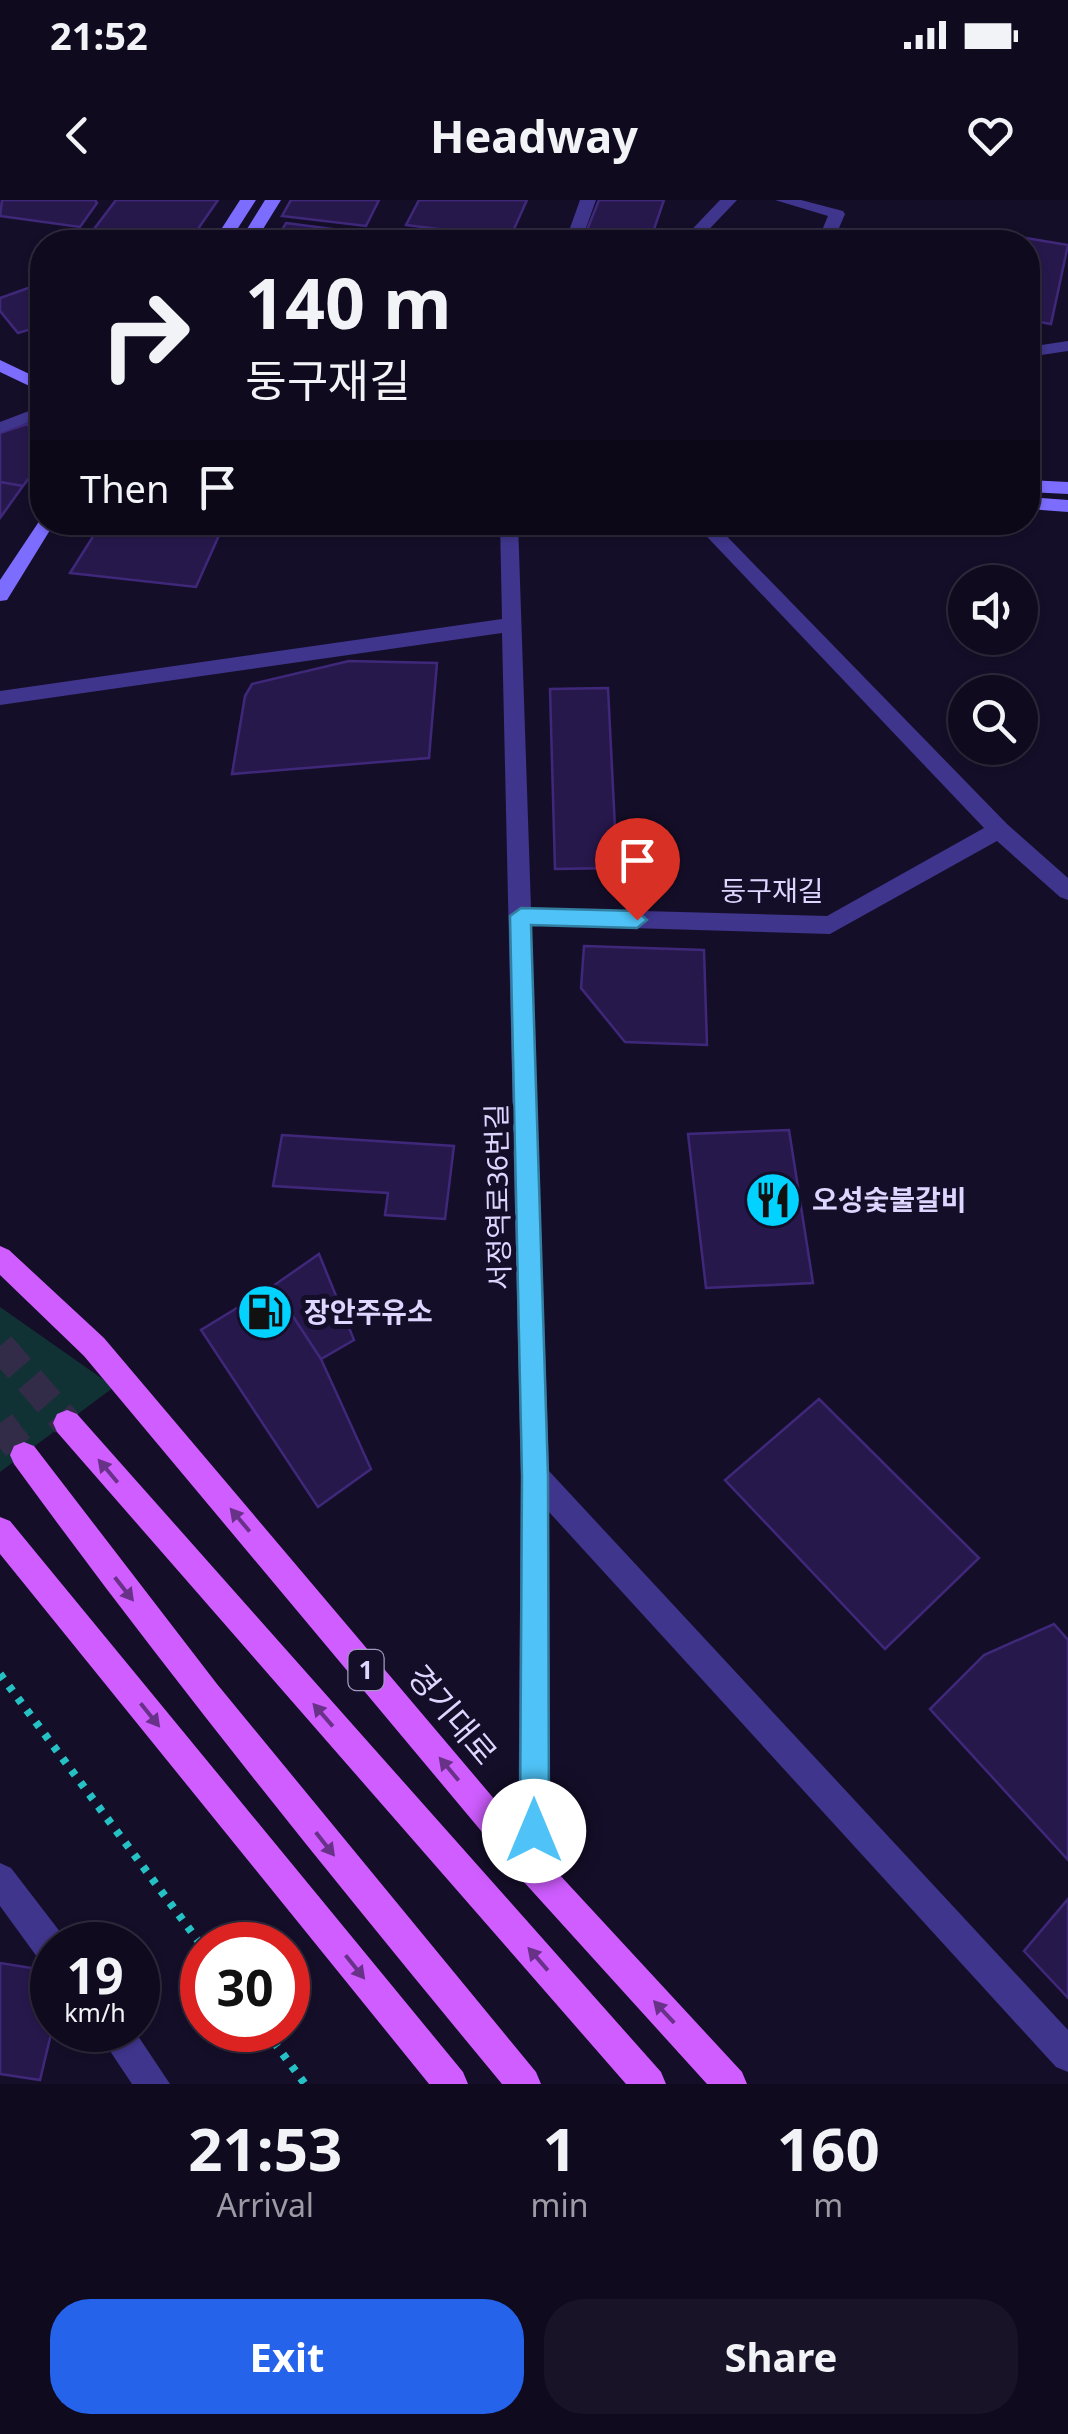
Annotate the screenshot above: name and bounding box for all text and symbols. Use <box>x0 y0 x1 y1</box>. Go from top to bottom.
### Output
text: 21:52 <box>50 9 148 61</box>
text: Headway <box>430 105 638 166</box>
icon: back <box>50 108 105 163</box>
icon: heart <box>963 108 1018 163</box>
text: 140 m <box>245 254 452 350</box>
icon: right <box>80 270 210 400</box>
text: 둥구재길 <box>245 349 411 410</box>
icon: arrive <box>190 460 245 515</box>
text: Then <box>80 462 170 514</box>
map controls <box>948 565 1038 765</box>
button: sound <box>948 565 1038 655</box>
button: search <box>948 675 1038 765</box>
pin <box>595 818 680 921</box>
icon: arrive <box>610 833 665 888</box>
street label: 둥구재길 <box>720 871 824 909</box>
street label: 서정역로36번길 <box>476 1103 518 1291</box>
restaurant icon: 오성숯불갈비 <box>743 1170 803 1230</box>
place label: 오성숯불갈비 <box>812 1180 967 1218</box>
fuel station icon: 장안주유소 <box>235 1282 295 1342</box>
place label: 장안주유소 <box>304 1292 433 1330</box>
one-way arrow <box>97 1459 119 1484</box>
one-way arrow <box>229 1508 251 1533</box>
one-way arrow <box>113 1576 134 1602</box>
road number: 1 <box>348 1650 384 1690</box>
street label: 경기대로 <box>399 1655 507 1773</box>
one-way arrow <box>139 1703 160 1728</box>
one-way arrow <box>312 1703 334 1728</box>
one-way arrow <box>439 1756 460 1781</box>
position arrow <box>482 1779 586 1883</box>
one-way arrow <box>314 1832 335 1857</box>
speed limit sign: 30 <box>180 1922 310 2052</box>
text: 19 <box>66 1941 124 2009</box>
one-way arrow <box>528 1946 550 1971</box>
one-way arrow <box>344 1955 365 1980</box>
text: km/h <box>64 1995 126 2029</box>
one-way arrow <box>653 2000 676 2024</box>
text: 21:53 <box>188 2107 342 2189</box>
text: 1 <box>542 2107 577 2189</box>
text: 160 <box>777 2107 880 2189</box>
text: Arrival <box>217 2183 314 2226</box>
text: min <box>531 2183 589 2226</box>
text: m <box>813 2183 843 2226</box>
button: Exit <box>50 2299 524 2414</box>
button: Share <box>544 2299 1018 2414</box>

